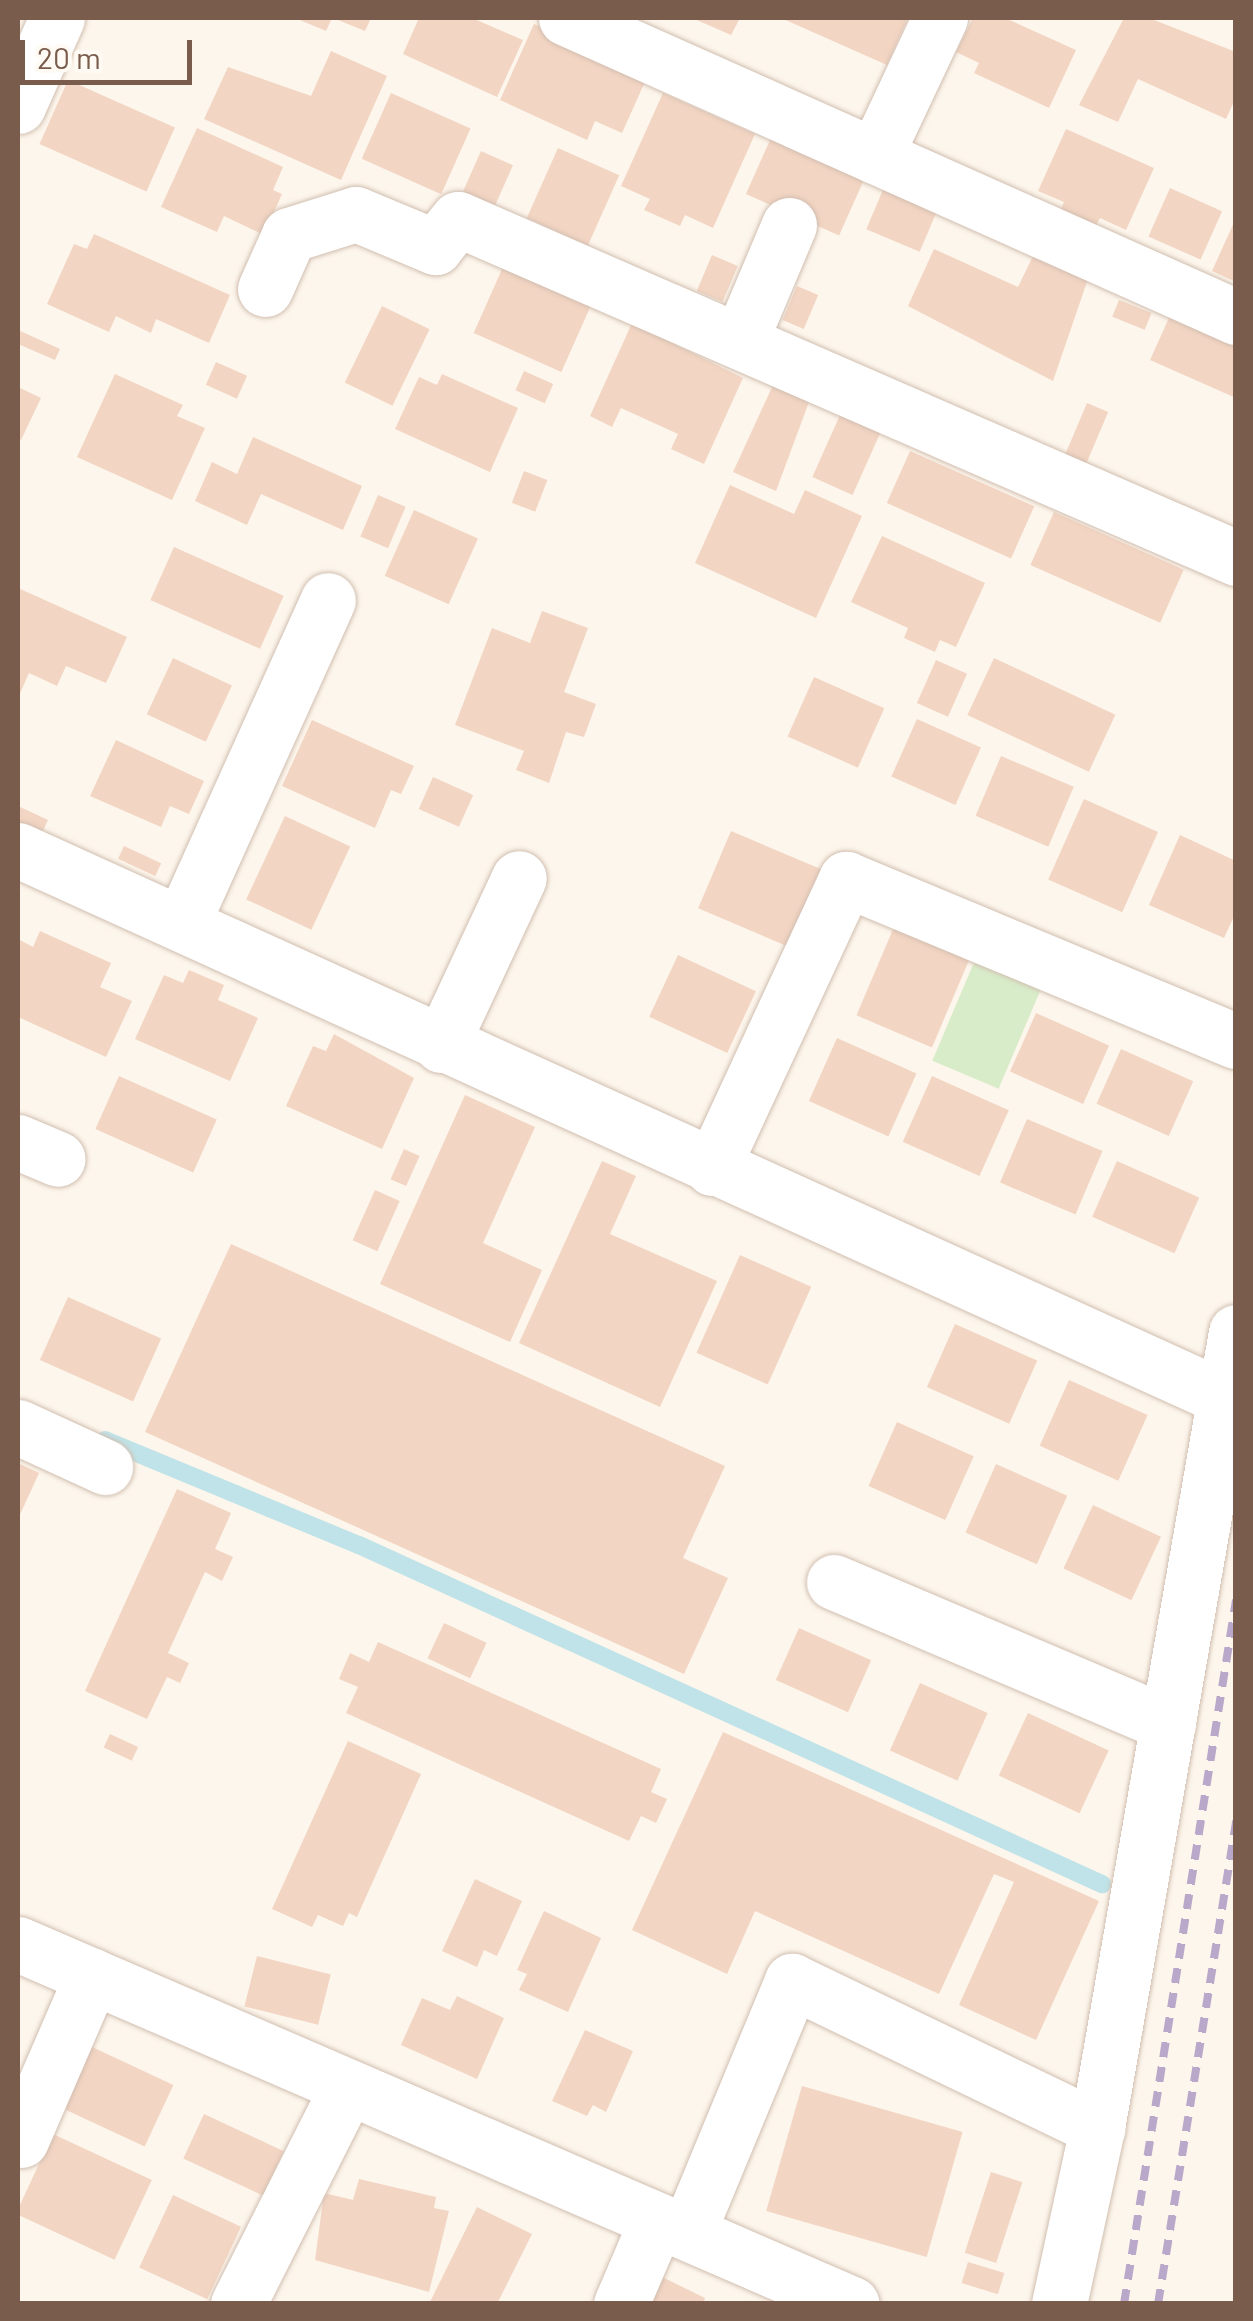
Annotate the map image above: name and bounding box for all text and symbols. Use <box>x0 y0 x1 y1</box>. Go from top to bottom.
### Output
scale bar <box>25 20 198 82</box>
text: 20 m <box>37 39 101 75</box>

